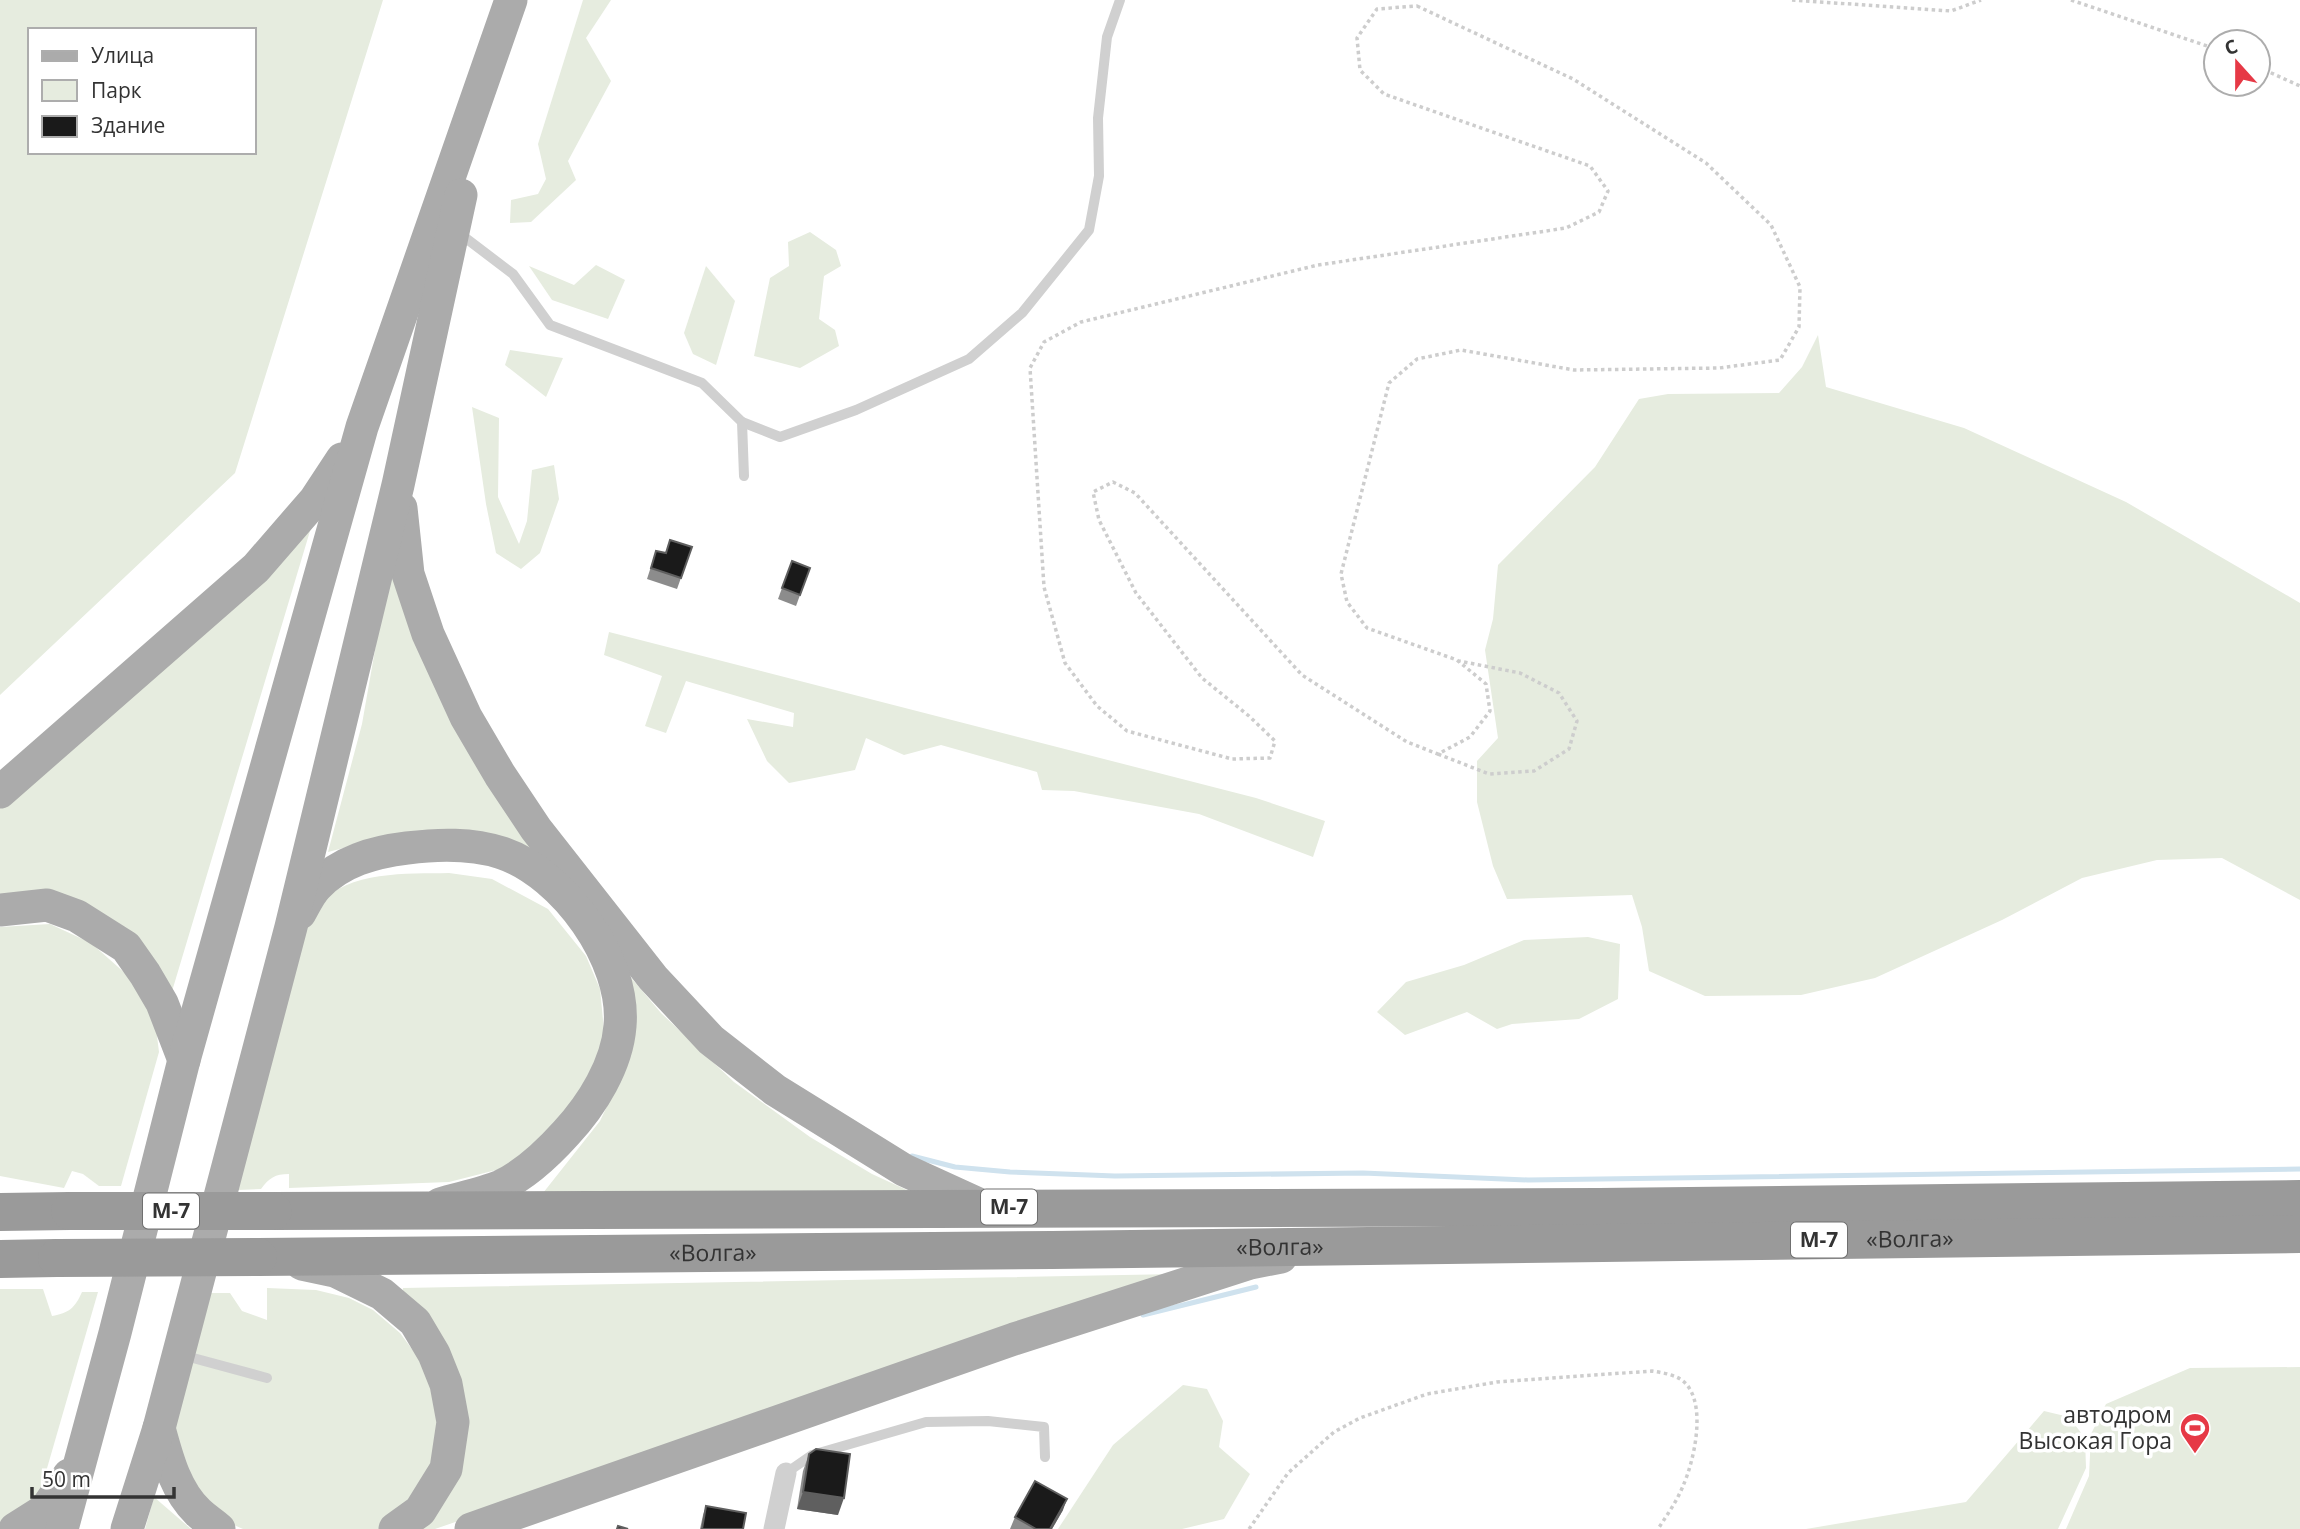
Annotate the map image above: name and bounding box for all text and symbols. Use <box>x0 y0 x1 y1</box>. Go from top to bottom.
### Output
legend <box>28 28 256 154</box>
north arrow <box>2202 28 2272 98</box>
text: С <box>2221 33 2241 61</box>
text: Улица <box>91 41 154 69</box>
text: Парк <box>91 76 142 104</box>
text: Здание <box>91 111 165 139</box>
road number: М-7 <box>981 1190 1037 1224</box>
road number: М-7 <box>143 1194 199 1228</box>
street label: «Волга» <box>1866 1221 1954 1255</box>
road number: М-7 <box>1791 1222 1847 1258</box>
street label: «Волга» <box>1236 1230 1324 1263</box>
street label: «Волга» <box>669 1236 757 1268</box>
place label: автодром Высокая Гора <box>2019 1398 2172 1456</box>
sports icon: автодром Высокая Гора <box>2178 1411 2212 1455</box>
scale bar <box>32 1456 173 1500</box>
text: 50 m <box>42 1465 91 1493</box>

